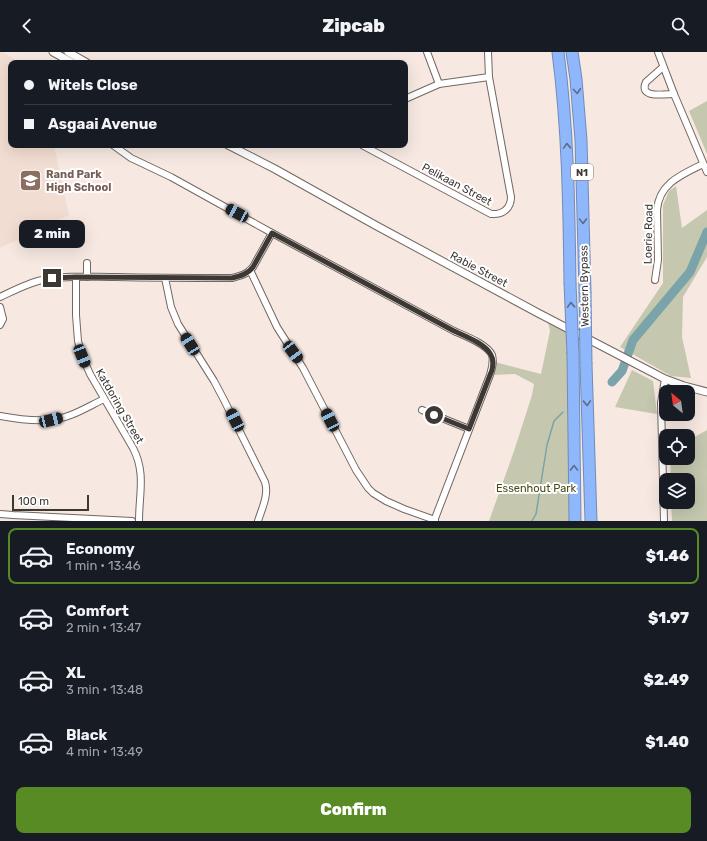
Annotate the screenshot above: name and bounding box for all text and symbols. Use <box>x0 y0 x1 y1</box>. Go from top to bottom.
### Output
icon: back <box>16 15 38 37</box>
text: Zipcab <box>322 15 385 37</box>
icon: search <box>669 15 691 37</box>
text: Witels Close <box>48 76 138 94</box>
one-way arrow <box>572 88 581 94</box>
text: Asgaai Avenue <box>48 115 157 133</box>
one-way arrow <box>563 143 571 149</box>
street label: Pelikaan Street <box>420 161 495 209</box>
road number: N1 <box>571 164 593 180</box>
school or university icon: Rand Park High School <box>18 167 44 193</box>
place label: Rand Park High School <box>46 168 111 194</box>
car <box>224 202 250 224</box>
street label: Loerie Road <box>641 204 656 264</box>
one-way arrow <box>579 218 587 224</box>
callout: 2 min <box>19 220 85 248</box>
text: 2 min <box>34 226 70 241</box>
street label: Western Bypass <box>577 245 592 327</box>
street label: Rabie Street <box>448 249 510 290</box>
route end <box>43 269 61 287</box>
one-way arrow <box>567 302 575 308</box>
car <box>179 331 201 357</box>
car <box>281 339 305 365</box>
car <box>72 343 92 369</box>
street label: Katdoring Street <box>93 366 147 447</box>
north arrow <box>659 385 695 421</box>
map controls <box>659 385 695 509</box>
one-way arrow <box>583 400 592 406</box>
route start <box>425 406 443 424</box>
car <box>224 407 246 433</box>
car <box>319 407 341 433</box>
car <box>38 411 64 429</box>
button: locate <box>659 429 695 465</box>
one-way arrow <box>570 465 579 471</box>
button: layers <box>659 473 695 509</box>
park label: Essenhout Park <box>496 482 576 495</box>
scale bar <box>12 493 89 512</box>
text: 100 m <box>18 495 49 508</box>
icon: car <box>18 538 54 574</box>
text: Economy <box>66 540 135 558</box>
text: $1.46 <box>646 547 689 565</box>
text: 1 min · 13:46 <box>66 558 141 573</box>
icon: car <box>18 600 54 636</box>
text: Comfort <box>66 602 129 620</box>
text: $1.97 <box>648 609 689 627</box>
text: 2 min · 13:47 <box>66 620 141 635</box>
icon: car <box>18 662 54 698</box>
text: XL <box>66 664 85 682</box>
text: $2.49 <box>644 671 689 689</box>
text: 3 min · 13:48 <box>66 682 143 697</box>
icon: car <box>18 724 54 760</box>
text: Black <box>66 726 107 744</box>
text: $1.40 <box>645 733 689 751</box>
text: 4 min · 13:49 <box>66 744 143 759</box>
button: Confirm <box>16 787 691 833</box>

